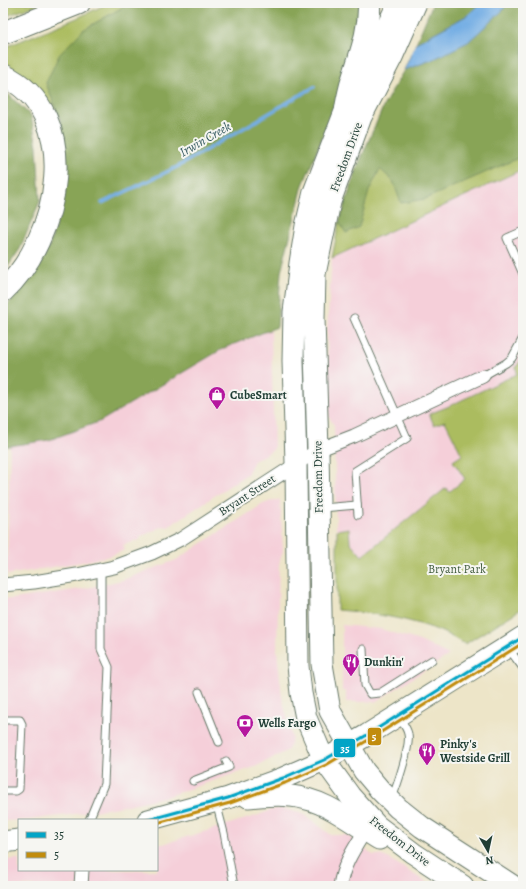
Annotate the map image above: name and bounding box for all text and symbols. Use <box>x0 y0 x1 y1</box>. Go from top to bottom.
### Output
water label: Irwin Creek <box>176 117 234 160</box>
street label: Freedom Drive <box>326 120 366 194</box>
shop icon: CubeSmart <box>207 385 227 410</box>
place label: CubeSmart <box>230 387 287 403</box>
street label: Freedom Drive <box>309 440 327 514</box>
street label: Bryant Street <box>215 471 279 519</box>
park label: Bryant Park <box>428 561 486 577</box>
restaurant icon: Dunkin' <box>341 652 361 677</box>
place label: Dunkin' <box>364 654 404 670</box>
bank icon: Wells Fargo <box>235 713 255 738</box>
place label: Wells Fargo <box>257 715 316 731</box>
line badge: 5 <box>367 727 382 746</box>
text: 5 <box>372 729 377 744</box>
place label: Pinky's Westside Grill <box>439 736 511 766</box>
line badge: 35 <box>333 738 356 758</box>
text: 35 <box>340 741 350 756</box>
restaurant icon: Pinky's Westside Grill <box>417 741 437 766</box>
street label: Freedom Drive <box>366 812 434 870</box>
legend <box>18 819 158 871</box>
text: 35 <box>54 827 64 843</box>
north arrow <box>468 831 508 871</box>
text: 5 <box>54 847 59 863</box>
text: N <box>484 852 495 868</box>

